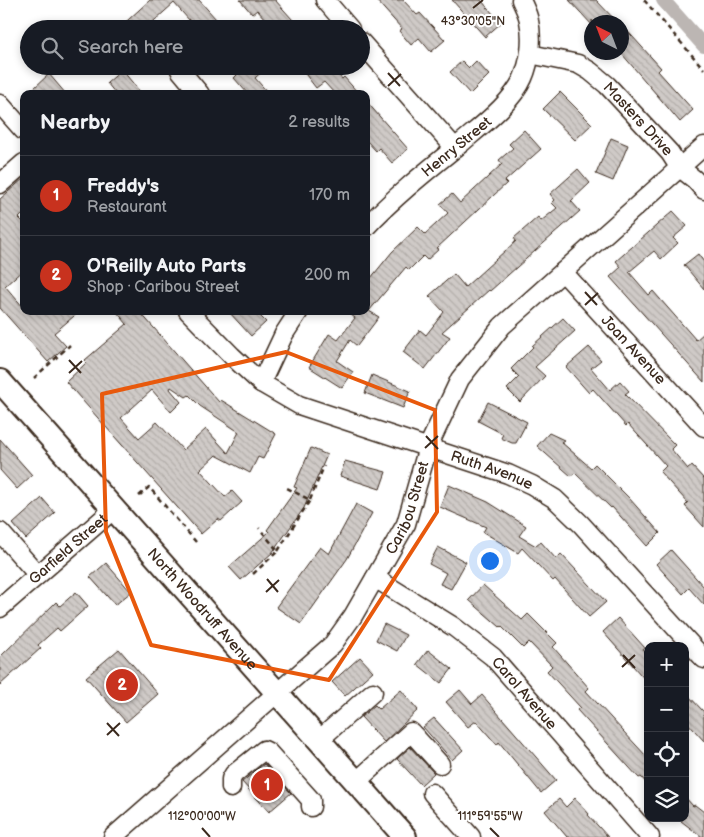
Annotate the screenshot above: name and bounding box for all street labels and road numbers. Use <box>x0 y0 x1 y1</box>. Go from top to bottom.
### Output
street label: Masters Drive <box>599 78 677 160</box>
street label: Henry Street <box>418 112 496 181</box>
street label: Joan Avenue <box>597 311 670 389</box>
street label: Ruth Avenue <box>448 447 536 494</box>
street label: Caribou Street <box>382 459 434 558</box>
street label: Garfield Street <box>25 510 112 589</box>
street label: North Woodruff Avenue <box>143 545 261 674</box>
street label: Carol Avenue <box>487 653 561 734</box>

